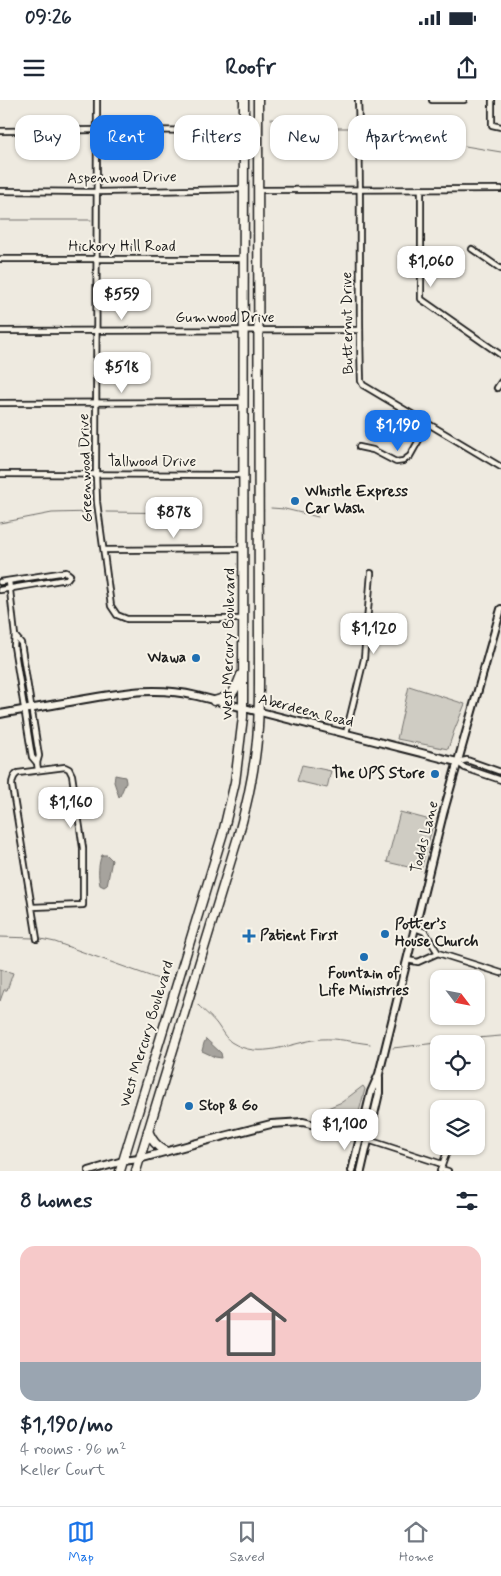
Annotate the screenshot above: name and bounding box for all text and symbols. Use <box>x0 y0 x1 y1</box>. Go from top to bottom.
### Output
text: 09:26 <box>25 5 72 30</box>
icon: menu <box>20 54 48 82</box>
text: Roofr <box>225 54 276 82</box>
icon: share <box>453 54 481 82</box>
chip: Buy <box>15 115 80 160</box>
chip: Rent <box>90 115 164 160</box>
chip: Filters <box>174 115 260 160</box>
chip: New <box>270 115 338 160</box>
chip: Apartment <box>348 115 466 160</box>
street label: Aspenwood Drive <box>67 167 177 189</box>
street label: Hickory Hill Road <box>69 237 176 257</box>
pin: $1,060 <box>390 246 472 288</box>
text: $1,060 <box>408 251 454 272</box>
street label: Butternut Drive <box>337 271 359 374</box>
pin: $559 <box>92 278 152 321</box>
text: $559 <box>104 284 140 305</box>
street label: Gumwood Drive <box>175 308 275 328</box>
pin: $518 <box>92 352 152 394</box>
text: $518 <box>105 357 139 378</box>
pin: $1,190 <box>357 410 439 452</box>
street label: Greenwood Drive <box>74 413 98 523</box>
text: $1,190 <box>376 415 420 436</box>
street label: Tallwood Drive <box>108 452 197 472</box>
place label: Whistle Express Car Wash <box>304 482 408 519</box>
marker: Whistle Express Car Wash <box>289 495 301 507</box>
pin: $878 <box>144 496 204 539</box>
text: $878 <box>156 502 192 523</box>
street label: West Mercury Boulevard <box>218 568 240 720</box>
pin: $1,120 <box>333 612 415 655</box>
text: $1,120 <box>351 618 397 639</box>
place label: Wawa <box>147 648 186 668</box>
marker: Wawa <box>190 652 202 664</box>
street label: Aberdeen Road <box>256 689 356 733</box>
place label: The UPS Store <box>332 764 425 784</box>
marker: The UPS Store <box>429 768 441 780</box>
pin: $1,160 <box>30 786 112 829</box>
text: $1,160 <box>49 792 93 813</box>
street label: Todds Lane <box>406 799 444 875</box>
place label: Potter’s House Church <box>395 915 479 952</box>
place label: Patient First <box>260 926 339 946</box>
marker: Potter’s House Church <box>379 928 391 940</box>
marker: Patient First <box>242 929 256 943</box>
marker: Fountain of Life Ministries <box>358 951 370 963</box>
street label: West Mercury Boulevard <box>115 958 179 1110</box>
place label: Fountain of Life Ministries <box>319 964 409 1001</box>
north arrow <box>430 970 485 1025</box>
map controls <box>430 970 485 1155</box>
button: locate <box>430 1035 485 1090</box>
place label: Stop & Go <box>199 1096 258 1116</box>
marker: Stop & Go <box>183 1100 195 1112</box>
button: layers <box>430 1100 485 1155</box>
pin: $1,100 <box>304 1108 386 1151</box>
text: $1,100 <box>322 1114 368 1135</box>
text: 8 homes <box>20 1187 92 1215</box>
icon: filters <box>453 1187 481 1215</box>
icon: home <box>206 1279 296 1369</box>
text: $1,190/mo <box>20 1411 113 1439</box>
text: 4 rooms · 96 m² <box>20 1439 126 1460</box>
text: Keller Court <box>20 1460 105 1481</box>
tab: Map <box>67 1518 95 1566</box>
tab: Saved <box>229 1518 265 1566</box>
tab: Home <box>399 1518 434 1566</box>

